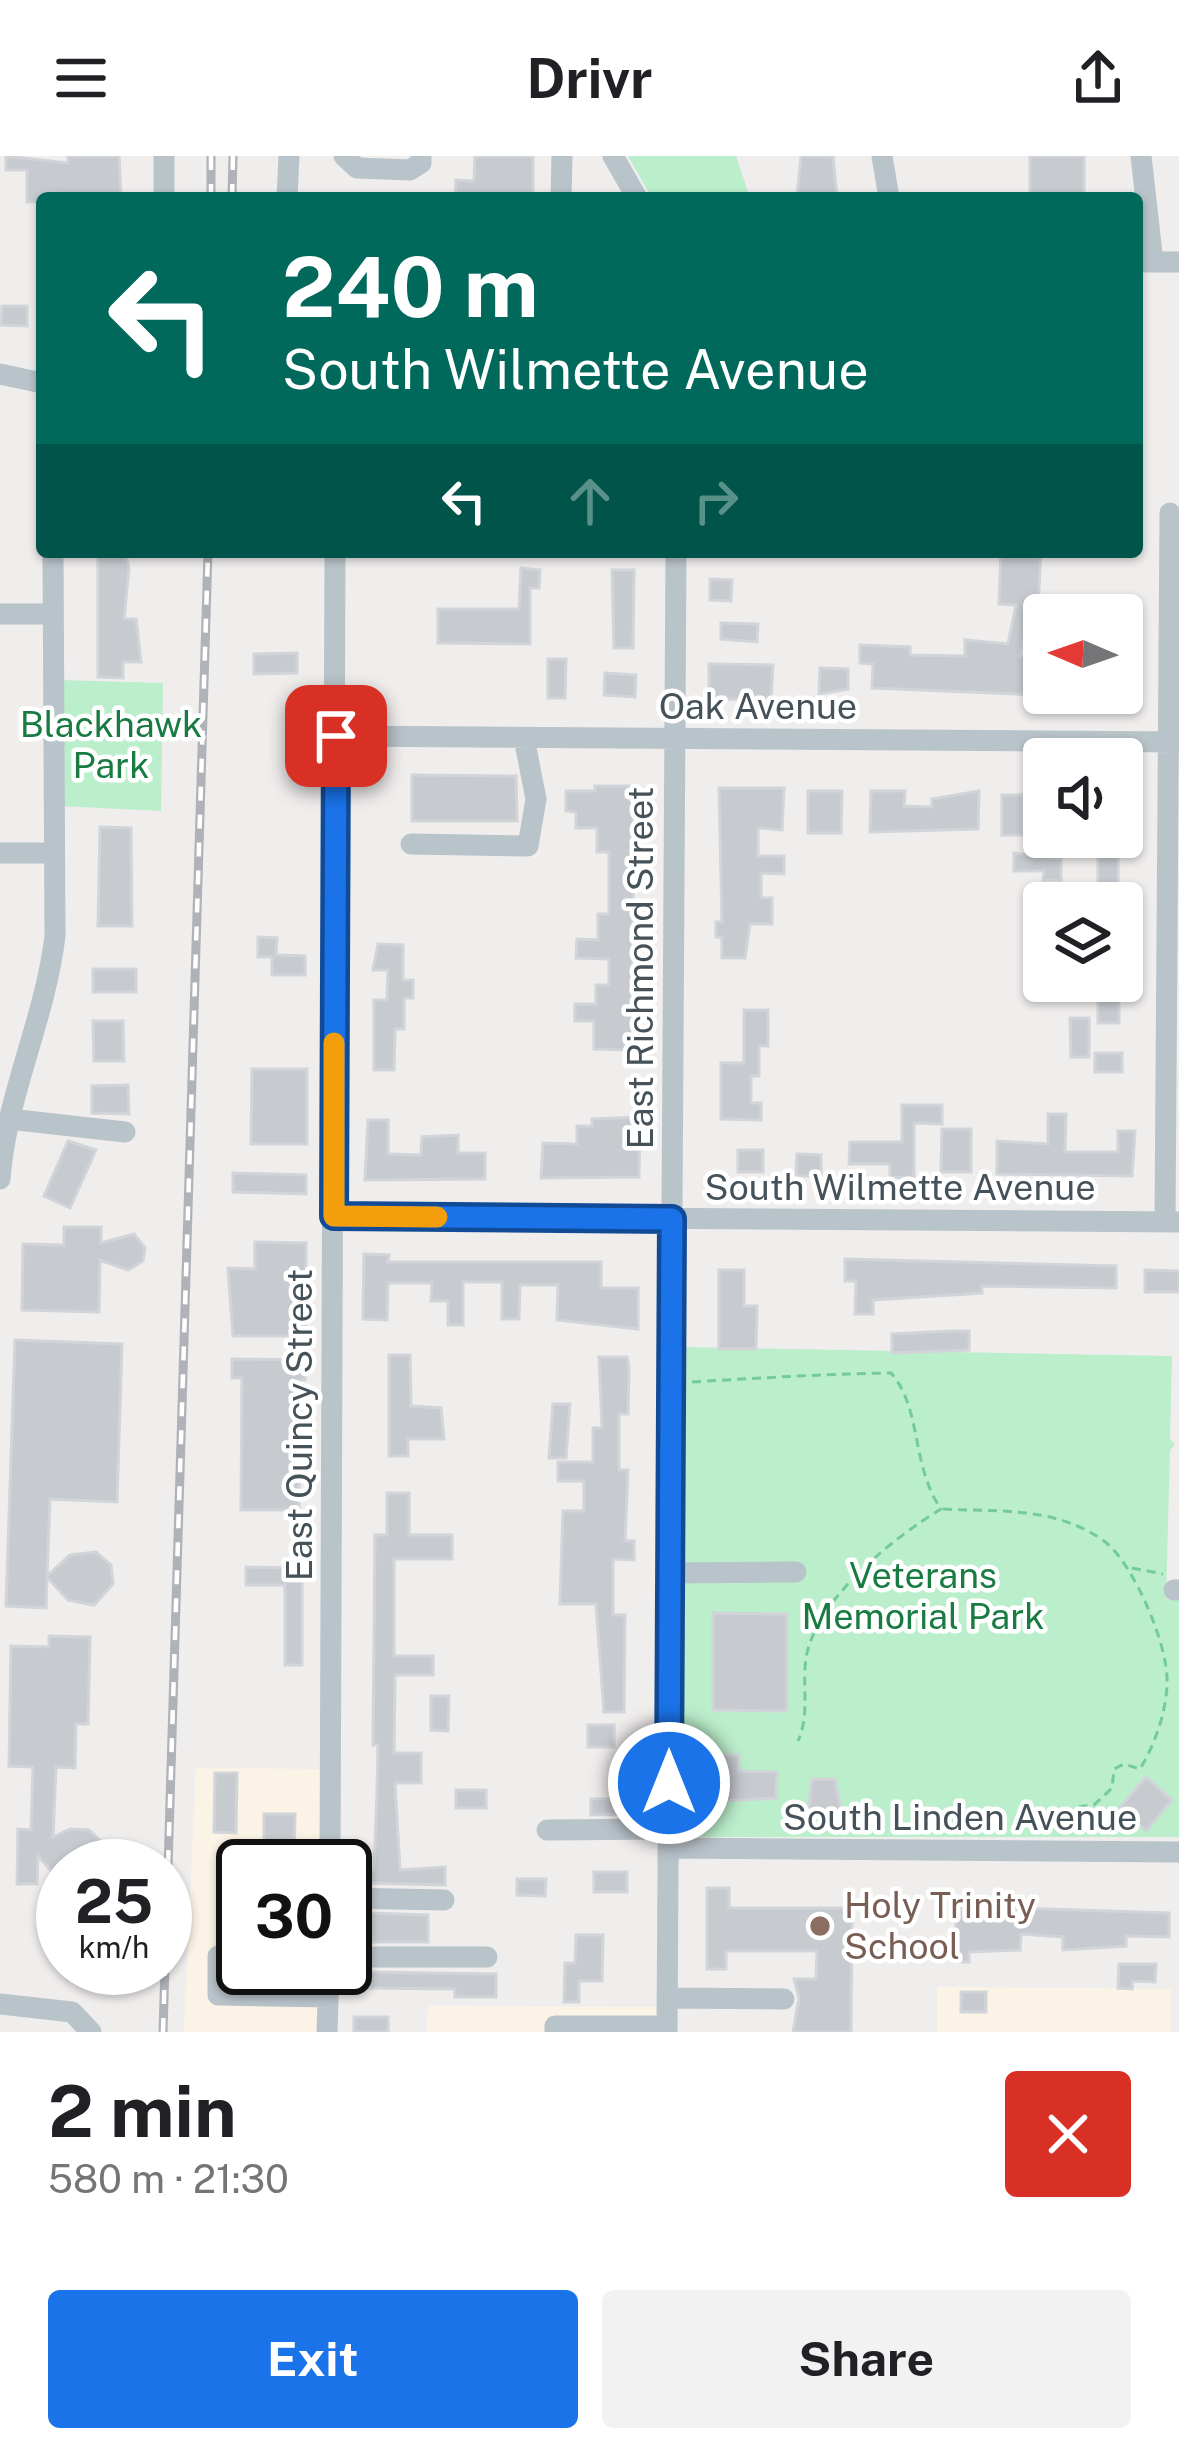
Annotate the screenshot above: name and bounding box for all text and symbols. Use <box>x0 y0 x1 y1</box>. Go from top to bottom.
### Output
icon: menu <box>48 45 114 111</box>
icon: share <box>1065 45 1131 111</box>
text: Drivr <box>527 47 652 110</box>
text: 240 m <box>282 237 539 336</box>
icon: left <box>84 240 240 396</box>
text: South Wilmette Avenue <box>282 338 869 401</box>
icon: left <box>431 468 497 534</box>
icon: ahead <box>557 468 623 534</box>
icon: right <box>683 468 749 534</box>
north arrow <box>1023 594 1143 714</box>
map controls <box>1023 594 1143 1002</box>
pin <box>285 685 387 787</box>
street label: Oak Avenue <box>659 685 857 727</box>
park label: Blackhawk Park <box>20 703 202 786</box>
icon: arrive <box>303 703 369 769</box>
button: sound <box>1023 738 1143 858</box>
street label: East Richmond Street <box>619 786 661 1150</box>
button: layers <box>1023 882 1143 1002</box>
street label: South Wilmette Avenue <box>704 1166 1096 1208</box>
street label: East Quincy Street <box>278 1269 320 1581</box>
park label: Veterans Memorial Park <box>802 1554 1044 1637</box>
position arrow <box>606 1720 732 1846</box>
street label: South Linden Avenue <box>783 1796 1137 1838</box>
speed limit sign: 30 <box>216 1839 372 1995</box>
text: 25 <box>75 1866 153 1937</box>
place label: Holy Trinity School <box>844 1884 1036 1967</box>
marker: Holy Trinity School <box>807 1913 833 1939</box>
text: km/h <box>79 1929 149 1965</box>
text: 2 min <box>48 2069 237 2153</box>
button: close <box>1005 2071 1131 2197</box>
text: 580 m · 21:30 <box>48 2156 289 2202</box>
button: Exit <box>48 2290 578 2428</box>
button: Share <box>602 2290 1131 2428</box>

